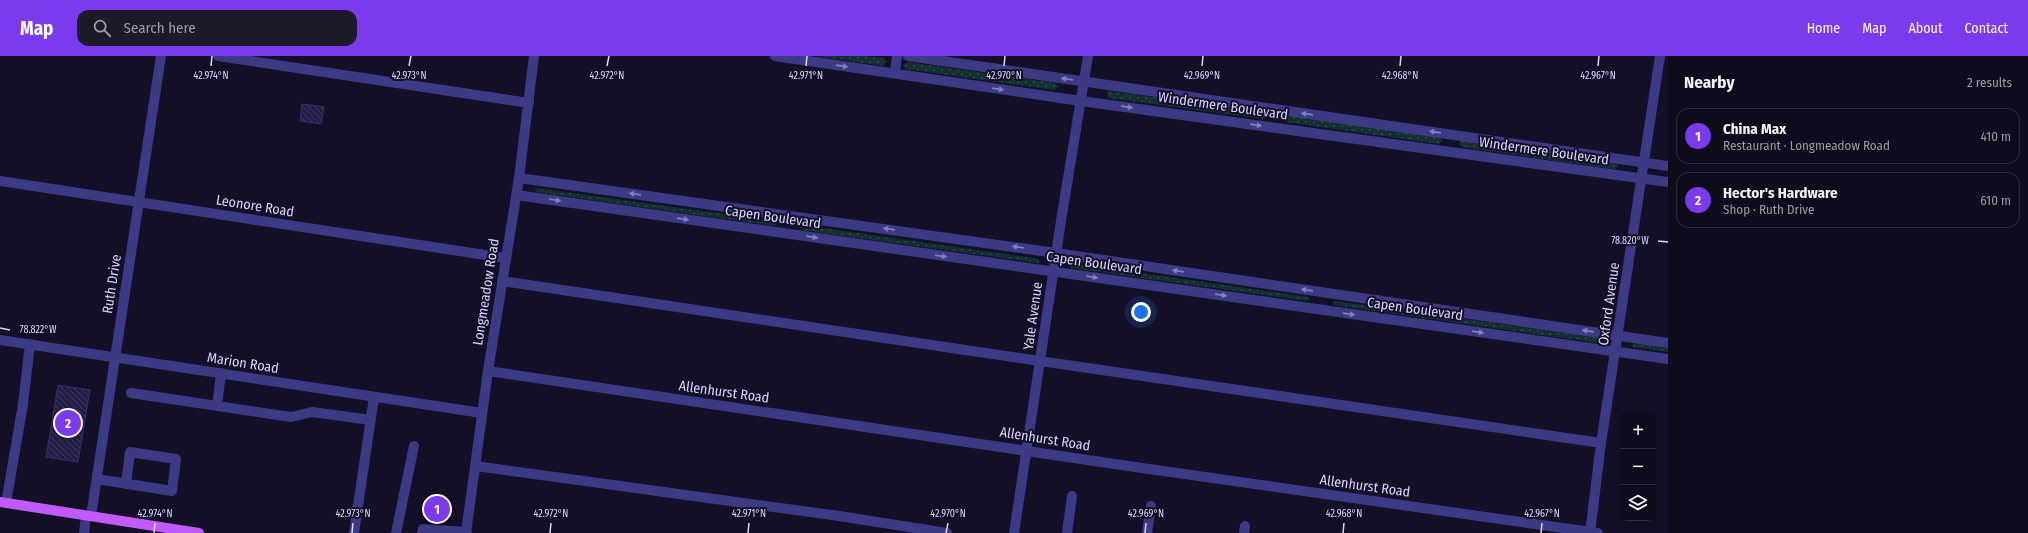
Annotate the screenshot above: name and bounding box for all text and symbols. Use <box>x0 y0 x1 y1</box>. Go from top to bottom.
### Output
search box <box>77 10 357 46</box>
text: Map <box>20 17 53 40</box>
icon: search <box>91 17 113 39</box>
text: Search here <box>123 19 196 37</box>
text: Home <box>1807 20 1840 37</box>
text: Map <box>1862 20 1886 37</box>
text: About <box>1908 20 1943 37</box>
text: Contact <box>1965 20 2008 37</box>
one-way arrow <box>836 63 848 69</box>
text: 42.974°N <box>193 70 229 82</box>
text: 42.973°N <box>392 70 426 82</box>
text: 42.972°N <box>590 70 624 82</box>
text: 42.971°N <box>789 70 823 82</box>
text: 42.970°N <box>986 70 1022 82</box>
text: 42.969°N <box>1184 70 1220 82</box>
text: 42.968°N <box>1382 70 1418 82</box>
text: 42.967°N <box>1580 70 1616 82</box>
text: Nearby <box>1684 72 1735 93</box>
text: 2 results <box>1967 75 2012 90</box>
one-way arrow <box>1061 76 1073 82</box>
one-way arrow <box>992 86 1004 92</box>
street label: Windermere Boulevard <box>1157 88 1289 124</box>
one-way arrow <box>1121 104 1133 110</box>
one-way arrow <box>1301 111 1313 117</box>
text: China Max <box>1723 120 1786 138</box>
one-way arrow <box>1249 122 1262 128</box>
one-way arrow <box>1429 129 1441 135</box>
text: 1 <box>1695 129 1701 144</box>
text: 410 m <box>1981 129 2011 144</box>
street label: Windermere Boulevard <box>1478 133 1610 169</box>
text: Restaurant · Longmeadow Road <box>1723 138 1890 153</box>
text: Hector's Hardware <box>1723 184 1838 202</box>
street label: Leonore Road <box>215 191 295 221</box>
one-way arrow <box>629 191 641 197</box>
text: 2 <box>1695 193 1701 208</box>
text: 610 m <box>1980 193 2011 208</box>
one-way arrow <box>548 197 561 203</box>
street label: Capen Boulevard <box>724 202 822 232</box>
text: Shop · Ruth Drive <box>1723 202 1814 217</box>
one-way arrow <box>677 216 689 222</box>
one-way arrow <box>883 226 895 232</box>
one-way arrow <box>806 234 818 240</box>
text: 78.820°W <box>1611 235 1649 247</box>
street label: Longmeadow Road <box>469 237 503 347</box>
one-way arrow <box>1011 244 1024 250</box>
street label: Capen Boulevard <box>1045 248 1143 278</box>
one-way arrow <box>935 252 947 259</box>
street label: Ruth Drive <box>99 253 125 315</box>
street label: Oxford Avenue <box>1595 261 1623 347</box>
one-way arrow <box>1172 268 1184 274</box>
one-way arrow <box>1086 274 1098 280</box>
street label: Yale Avenue <box>1020 281 1046 351</box>
one-way arrow <box>1301 287 1313 293</box>
one-way arrow <box>1215 292 1227 298</box>
street label: Capen Boulevard <box>1366 294 1464 324</box>
your location <box>1131 302 1151 322</box>
one-way arrow <box>1343 311 1355 317</box>
text: 78.822°W <box>20 324 57 336</box>
one-way arrow <box>1582 328 1594 334</box>
one-way arrow <box>1472 329 1484 335</box>
street label: Marion Road <box>206 349 280 377</box>
street label: Allenhurst Road <box>678 377 770 407</box>
pin: 2 <box>55 408 81 438</box>
map controls <box>1620 413 1656 521</box>
button: + <box>1620 413 1656 449</box>
street label: Allenhurst Road <box>999 423 1091 455</box>
button: − <box>1620 449 1656 485</box>
street label: Allenhurst Road <box>1319 471 1411 501</box>
button: layers <box>1620 485 1656 521</box>
pin: 1 <box>424 494 450 524</box>
text: 42.974°N <box>137 508 173 520</box>
text: 42.973°N <box>336 508 370 520</box>
text: 42.972°N <box>534 508 568 520</box>
text: 42.971°N <box>732 508 766 520</box>
text: 42.970°N <box>930 508 966 520</box>
text: 42.969°N <box>1128 508 1164 520</box>
text: 42.968°N <box>1326 508 1362 520</box>
text: 42.967°N <box>1524 508 1560 520</box>

